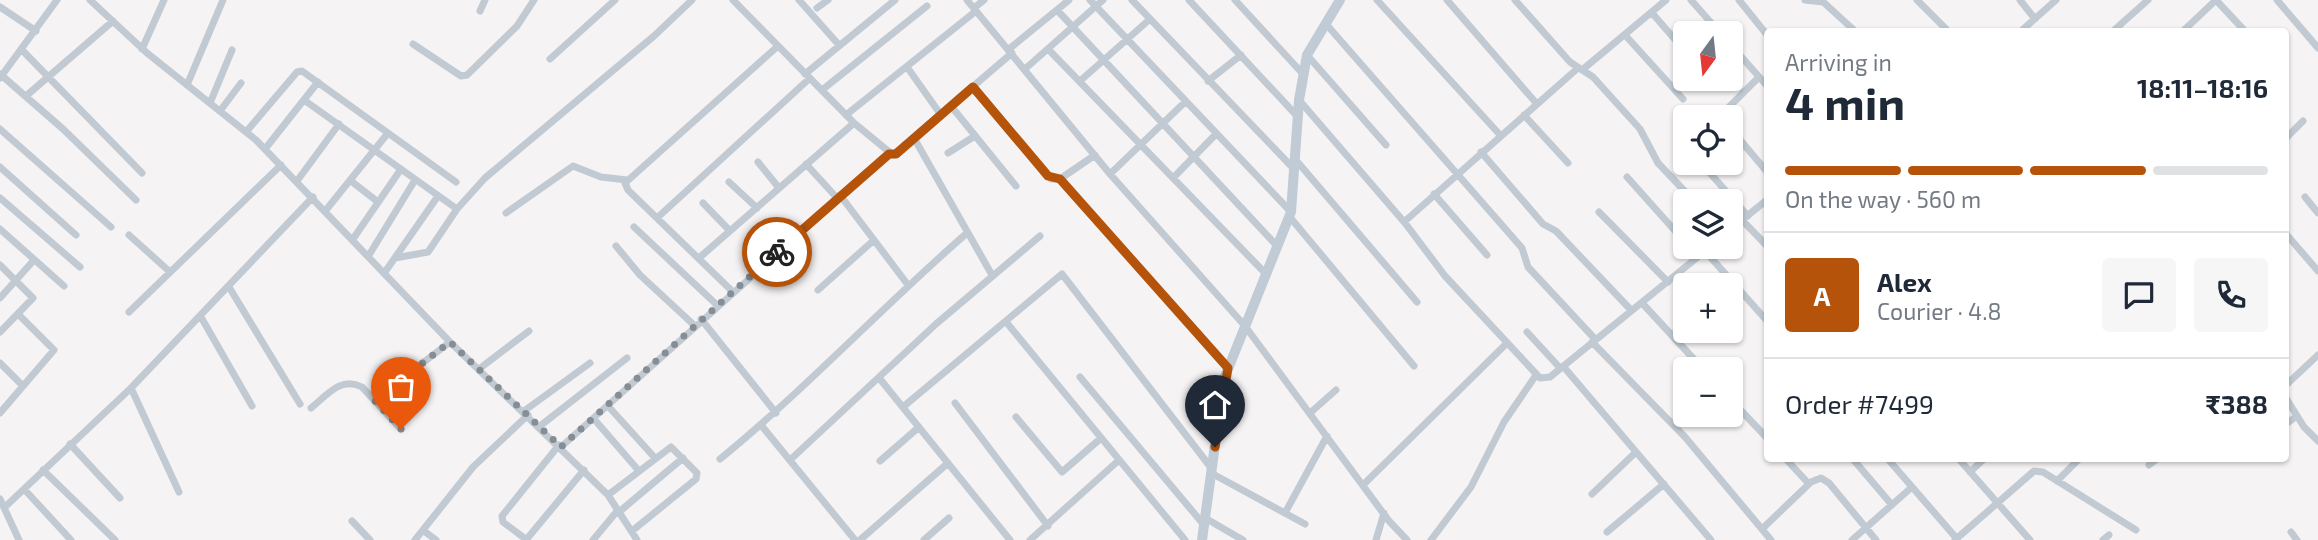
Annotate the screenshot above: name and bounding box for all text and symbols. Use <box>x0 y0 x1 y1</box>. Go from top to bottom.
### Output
north arrow <box>1673 21 1743 91</box>
map controls <box>1673 21 1743 427</box>
text: Arriving in <box>1785 48 1892 76</box>
text: 18:11–18:16 <box>2137 72 2268 103</box>
text: 4 min <box>1785 74 1905 129</box>
button: locate <box>1673 105 1743 175</box>
text: On the way · 560 m <box>1785 185 1981 213</box>
button: layers <box>1673 189 1743 259</box>
courier <box>742 217 812 287</box>
icon: bike <box>758 233 796 271</box>
button: chat <box>2102 258 2176 332</box>
button: phone <box>2194 258 2268 332</box>
text: Alex <box>1877 266 1932 297</box>
button: + <box>1673 273 1743 343</box>
text: A <box>1814 280 1830 311</box>
text: Courier · 4.8 <box>1877 297 2001 325</box>
pin <box>371 357 431 429</box>
button: − <box>1673 357 1743 427</box>
icon: bag <box>382 368 420 406</box>
pin <box>1185 375 1245 447</box>
icon: home <box>1196 386 1234 424</box>
text: Order #7499 <box>1785 388 1934 419</box>
text: ₹388 <box>2205 388 2268 419</box>

